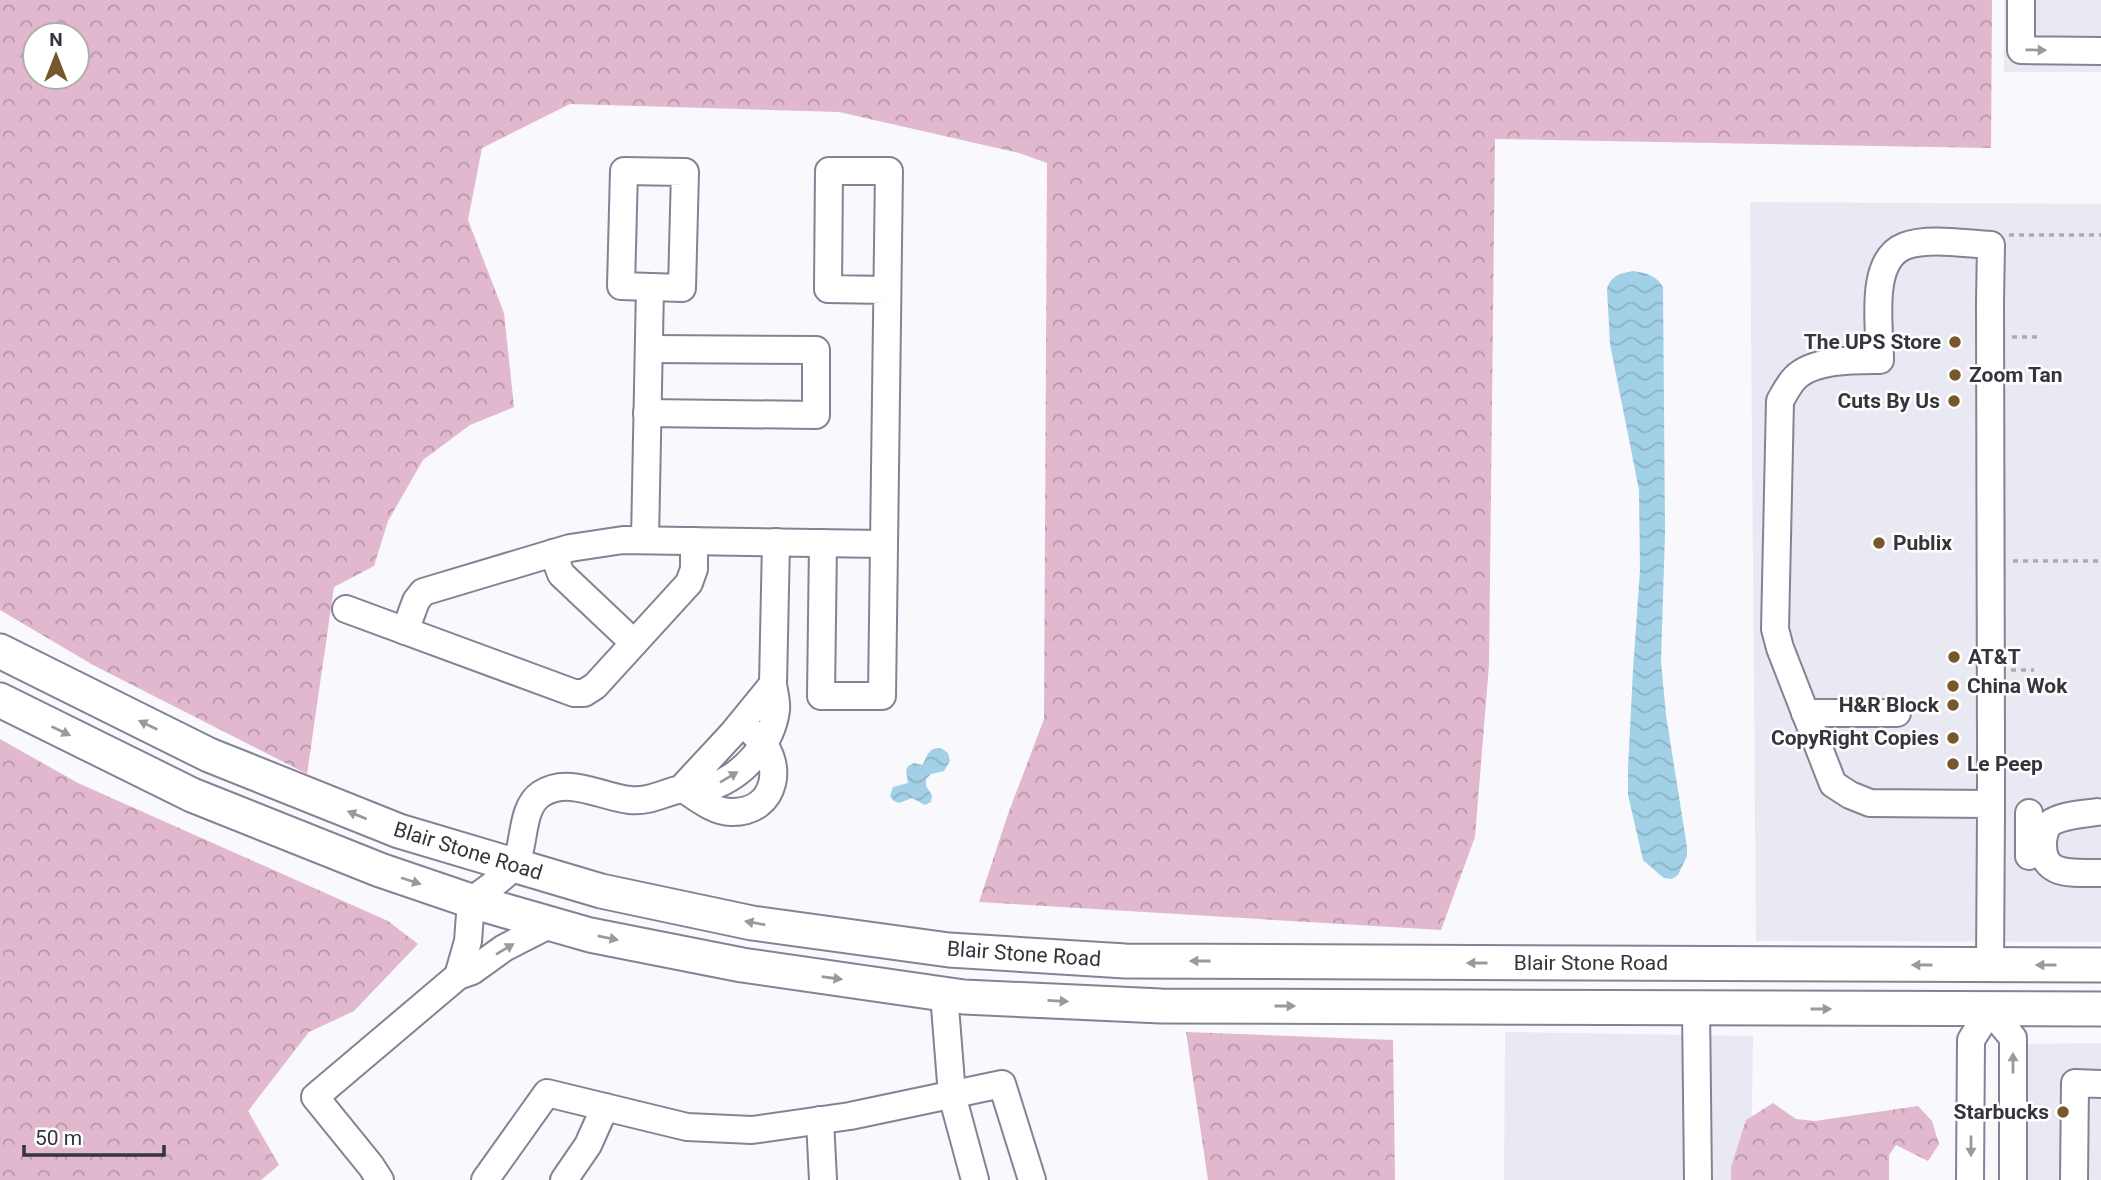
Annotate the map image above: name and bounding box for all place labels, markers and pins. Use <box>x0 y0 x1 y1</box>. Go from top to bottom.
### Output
place label: The UPS Store <box>1804 330 1941 354</box>
marker: The UPS Store <box>1947 334 1963 350</box>
place label: Zoom Tan <box>1969 363 2063 387</box>
marker: Zoom Tan <box>1947 367 1963 383</box>
place label: Cuts By Us <box>1838 389 1940 413</box>
marker: Cuts By Us <box>1946 393 1962 409</box>
place label: Publix <box>1893 531 1952 555</box>
marker: Publix <box>1871 535 1887 551</box>
place label: AT&T <box>1968 645 2021 669</box>
marker: AT&T <box>1946 649 1962 665</box>
place label: China Wok <box>1967 674 2068 698</box>
marker: China Wok <box>1945 678 1961 694</box>
place label: H&R Block <box>1839 693 1940 717</box>
marker: H&R Block <box>1945 697 1961 713</box>
place label: CopyRight Copies <box>1771 726 1939 750</box>
marker: CopyRight Copies <box>1945 730 1961 746</box>
place label: Le Peep <box>1967 752 2043 776</box>
marker: Le Peep <box>1945 756 1961 772</box>
place label: Starbucks <box>1954 1100 2049 1124</box>
marker: Starbucks <box>2055 1104 2071 1120</box>

